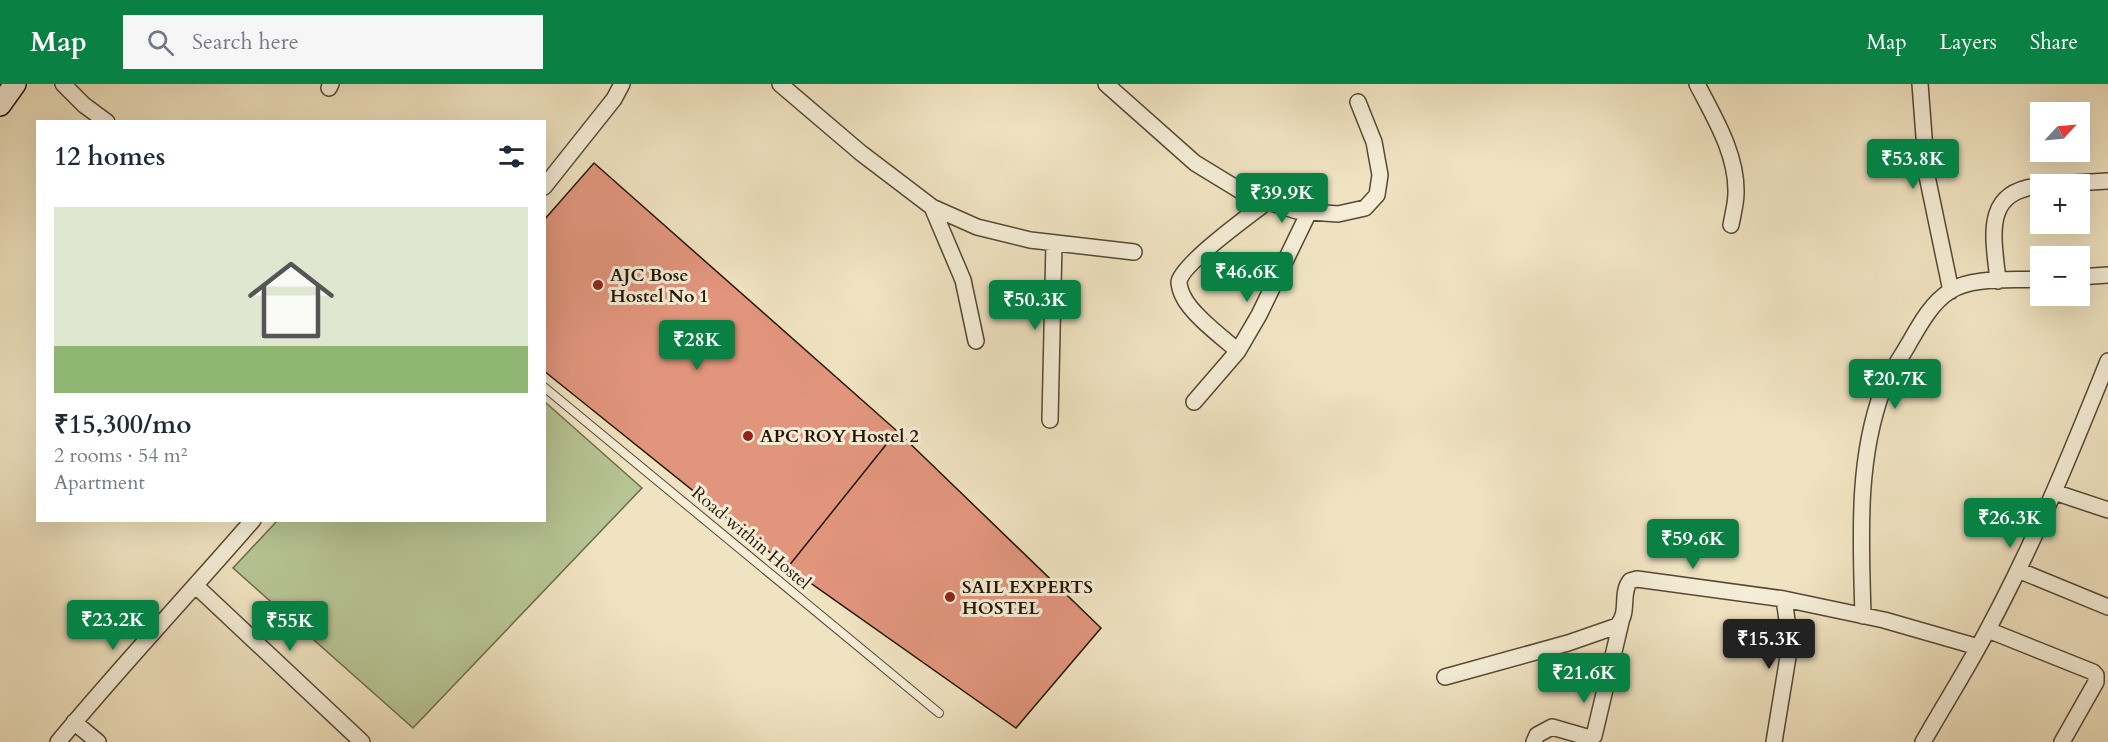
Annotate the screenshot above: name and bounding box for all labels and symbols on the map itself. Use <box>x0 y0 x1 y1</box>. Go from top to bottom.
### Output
north arrow <box>2030 102 2090 162</box>
pin: ₹53.8K <box>1864 139 1962 190</box>
pin: ₹39.9K <box>1233 173 1331 224</box>
pin: ₹46.6K <box>1198 252 1296 303</box>
place label: AJC Bose Hostel No 1 <box>610 263 709 309</box>
marker: AJC Bose Hostel No 1 <box>591 278 605 292</box>
pin: ₹50.3K <box>986 280 1084 331</box>
pin: ₹28K <box>661 320 733 371</box>
pin: ₹20.7K <box>1846 359 1944 410</box>
place label: APC ROY Hostel 2 <box>760 424 919 449</box>
marker: APC ROY Hostel 2 <box>741 429 755 443</box>
street label: Road within Hostel <box>686 481 816 596</box>
pin: ₹26.3K <box>1961 498 2059 549</box>
pin: ₹59.6K <box>1644 519 1742 570</box>
place label: SAIL EXPERTS HOSTEL <box>962 575 1093 621</box>
marker: SAIL EXPERTS HOSTEL <box>943 590 957 604</box>
pin: ₹23.2K <box>64 600 162 651</box>
pin: ₹55K <box>254 601 326 652</box>
pin: ₹15.3K <box>1720 619 1818 670</box>
pin: ₹21.6K <box>1535 653 1633 704</box>

